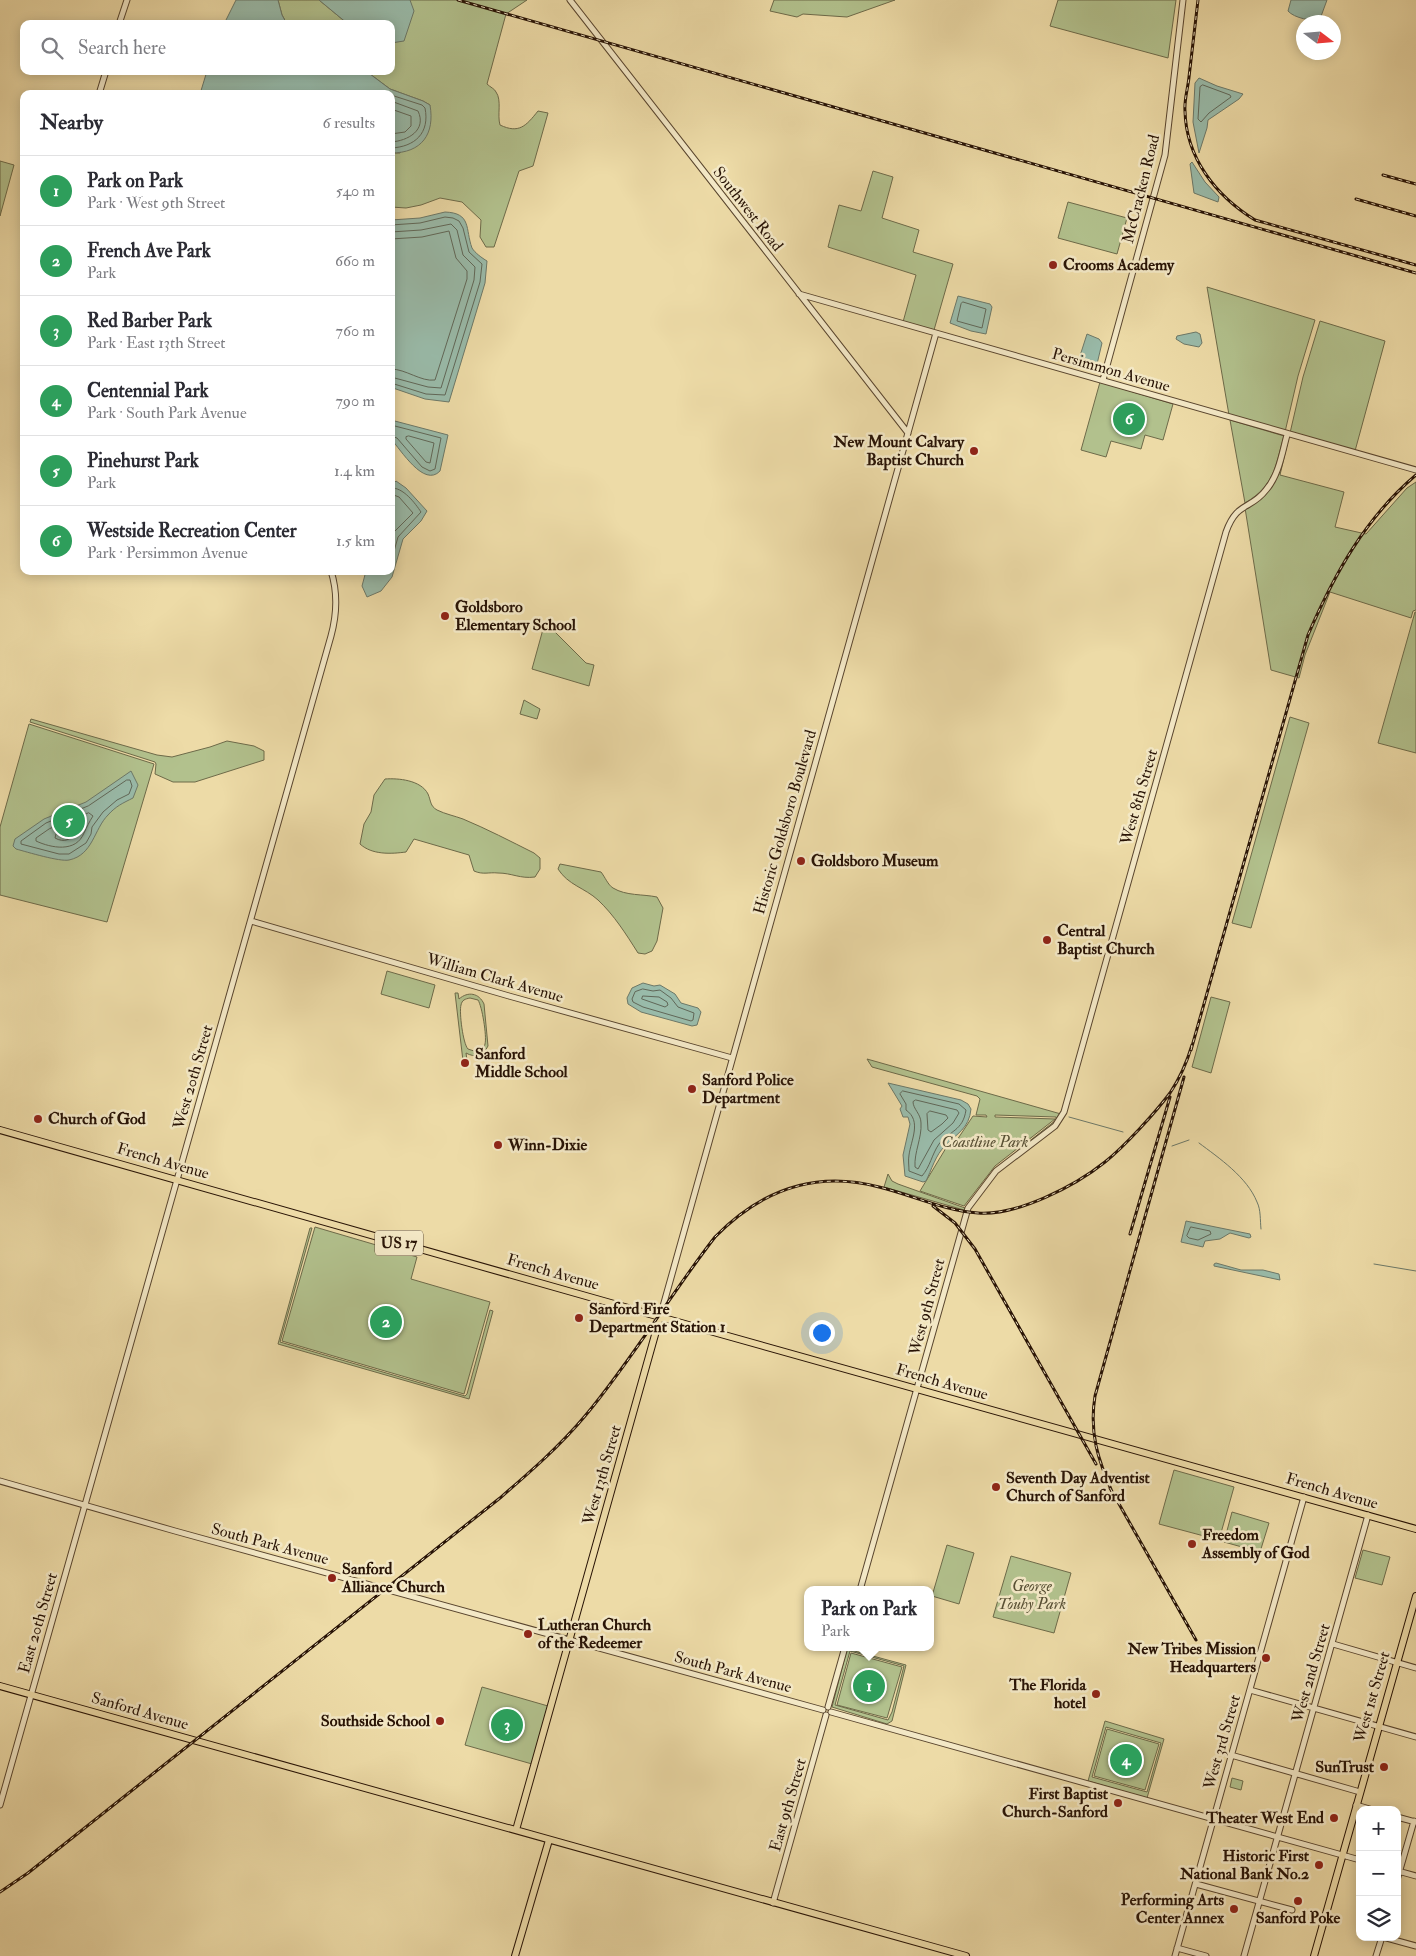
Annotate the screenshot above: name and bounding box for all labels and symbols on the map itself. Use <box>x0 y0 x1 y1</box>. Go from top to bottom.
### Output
north arrow <box>1296 15 1341 60</box>
street label: McCracken Road <box>1118 132 1164 245</box>
street label: Southwest Road <box>709 163 787 255</box>
place label: Crooms Academy <box>1063 255 1175 276</box>
marker: Crooms Academy <box>1047 259 1059 271</box>
street label: Persimmon Avenue <box>1050 344 1173 396</box>
pin: 6 <box>1113 400 1145 438</box>
place label: New Mount Calvary Baptist Church <box>833 432 965 471</box>
marker: New Mount Calvary Baptist Church <box>968 445 980 457</box>
place label: Goldsboro Elementary School <box>455 597 577 636</box>
marker: Goldsboro Elementary School <box>439 610 451 622</box>
street label: Historic Goldsboro Boulevard <box>749 727 821 917</box>
street label: West 8th Street <box>1116 747 1162 848</box>
pin: 5 <box>53 802 85 840</box>
place label: Goldsboro Museum <box>811 851 939 871</box>
marker: Goldsboro Museum <box>795 855 807 867</box>
place label: Central Baptist Church <box>1057 921 1155 960</box>
marker: Central Baptist Church <box>1041 934 1053 946</box>
street label: William Clark Avenue <box>424 949 566 1007</box>
street label: West 20th Street <box>168 1023 217 1132</box>
place label: Sanford Middle School <box>474 1044 569 1082</box>
marker: Sanford Middle School <box>459 1057 471 1069</box>
place label: Sanford Police Department <box>702 1070 794 1109</box>
marker: Sanford Police Department <box>686 1083 698 1095</box>
place label: Church of God <box>48 1109 146 1129</box>
marker: Church of God <box>32 1113 44 1125</box>
park label: Coastline Park <box>942 1132 1029 1152</box>
place label: Winn-Dixie <box>507 1135 587 1155</box>
street label: French Avenue <box>115 1138 212 1184</box>
marker: Winn-Dixie <box>492 1139 504 1151</box>
road number: US 17 <box>375 1230 423 1256</box>
street label: French Avenue <box>505 1249 602 1295</box>
street label: West 9th Street <box>904 1256 950 1359</box>
place label: Sanford Fire Department Station 1 <box>589 1299 726 1338</box>
pin: 2 <box>370 1303 402 1341</box>
marker: Sanford Fire Department Station 1 <box>573 1312 585 1324</box>
your location <box>809 1320 835 1346</box>
street label: French Avenue <box>894 1359 991 1405</box>
street label: West 13th Street <box>578 1423 626 1528</box>
place label: Seventh Day Adventist Church of Sanford <box>1006 1468 1151 1506</box>
street label: French Avenue <box>1284 1468 1381 1514</box>
marker: Seventh Day Adventist Church of Sanford <box>990 1481 1002 1493</box>
street label: South Park Avenue <box>209 1519 331 1569</box>
place label: Freedom Assembly of God <box>1201 1525 1310 1564</box>
marker: Freedom Assembly of God <box>1186 1538 1198 1550</box>
place label: Sanford Alliance Church <box>341 1559 446 1597</box>
street label: East 20th Street <box>14 1570 62 1676</box>
marker: Sanford Alliance Church <box>326 1572 338 1584</box>
park label: George Touhy Park <box>998 1576 1067 1614</box>
place label: Lutheran Church of the Redeemer <box>538 1615 652 1653</box>
street label: West 2nd Street <box>1287 1621 1335 1726</box>
marker: Lutheran Church of the Redeemer <box>522 1628 534 1640</box>
place label: New Tribes Mission Headquarters <box>1127 1639 1257 1678</box>
street label: South Park Avenue <box>672 1647 794 1697</box>
street label: West 1st Street <box>1349 1649 1395 1746</box>
marker: New Tribes Mission Headquarters <box>1260 1652 1272 1664</box>
pin: 1 <box>853 1667 885 1705</box>
place label: The Florida hotel <box>1008 1675 1087 1713</box>
street label: Sanford Avenue <box>89 1688 191 1734</box>
marker: The Florida hotel <box>1090 1688 1102 1700</box>
street label: West 3rd Street <box>1199 1692 1245 1793</box>
pin: 3 <box>491 1706 523 1744</box>
place label: Southside School <box>321 1711 431 1731</box>
marker: Southside School <box>434 1715 446 1727</box>
pin: 4 <box>1110 1741 1142 1779</box>
street label: East 9th Street <box>765 1756 811 1854</box>
place label: SunTrust <box>1315 1757 1375 1777</box>
marker: SunTrust <box>1378 1761 1390 1773</box>
place label: First Baptist Church-Sanford <box>1002 1784 1109 1822</box>
marker: First Baptist Church-Sanford <box>1112 1797 1124 1809</box>
place label: Theater West End <box>1205 1808 1324 1828</box>
marker: Theater West End <box>1328 1812 1340 1824</box>
place label: Historic First National Bank No.2 <box>1179 1846 1310 1884</box>
marker: Historic First National Bank No.2 <box>1313 1859 1325 1871</box>
place label: Performing Arts Center Annex <box>1121 1890 1225 1928</box>
marker: Sanford Poke <box>1292 1895 1304 1907</box>
marker: Performing Arts Center Annex <box>1228 1903 1240 1915</box>
place label: Sanford Poke <box>1256 1908 1340 1928</box>

